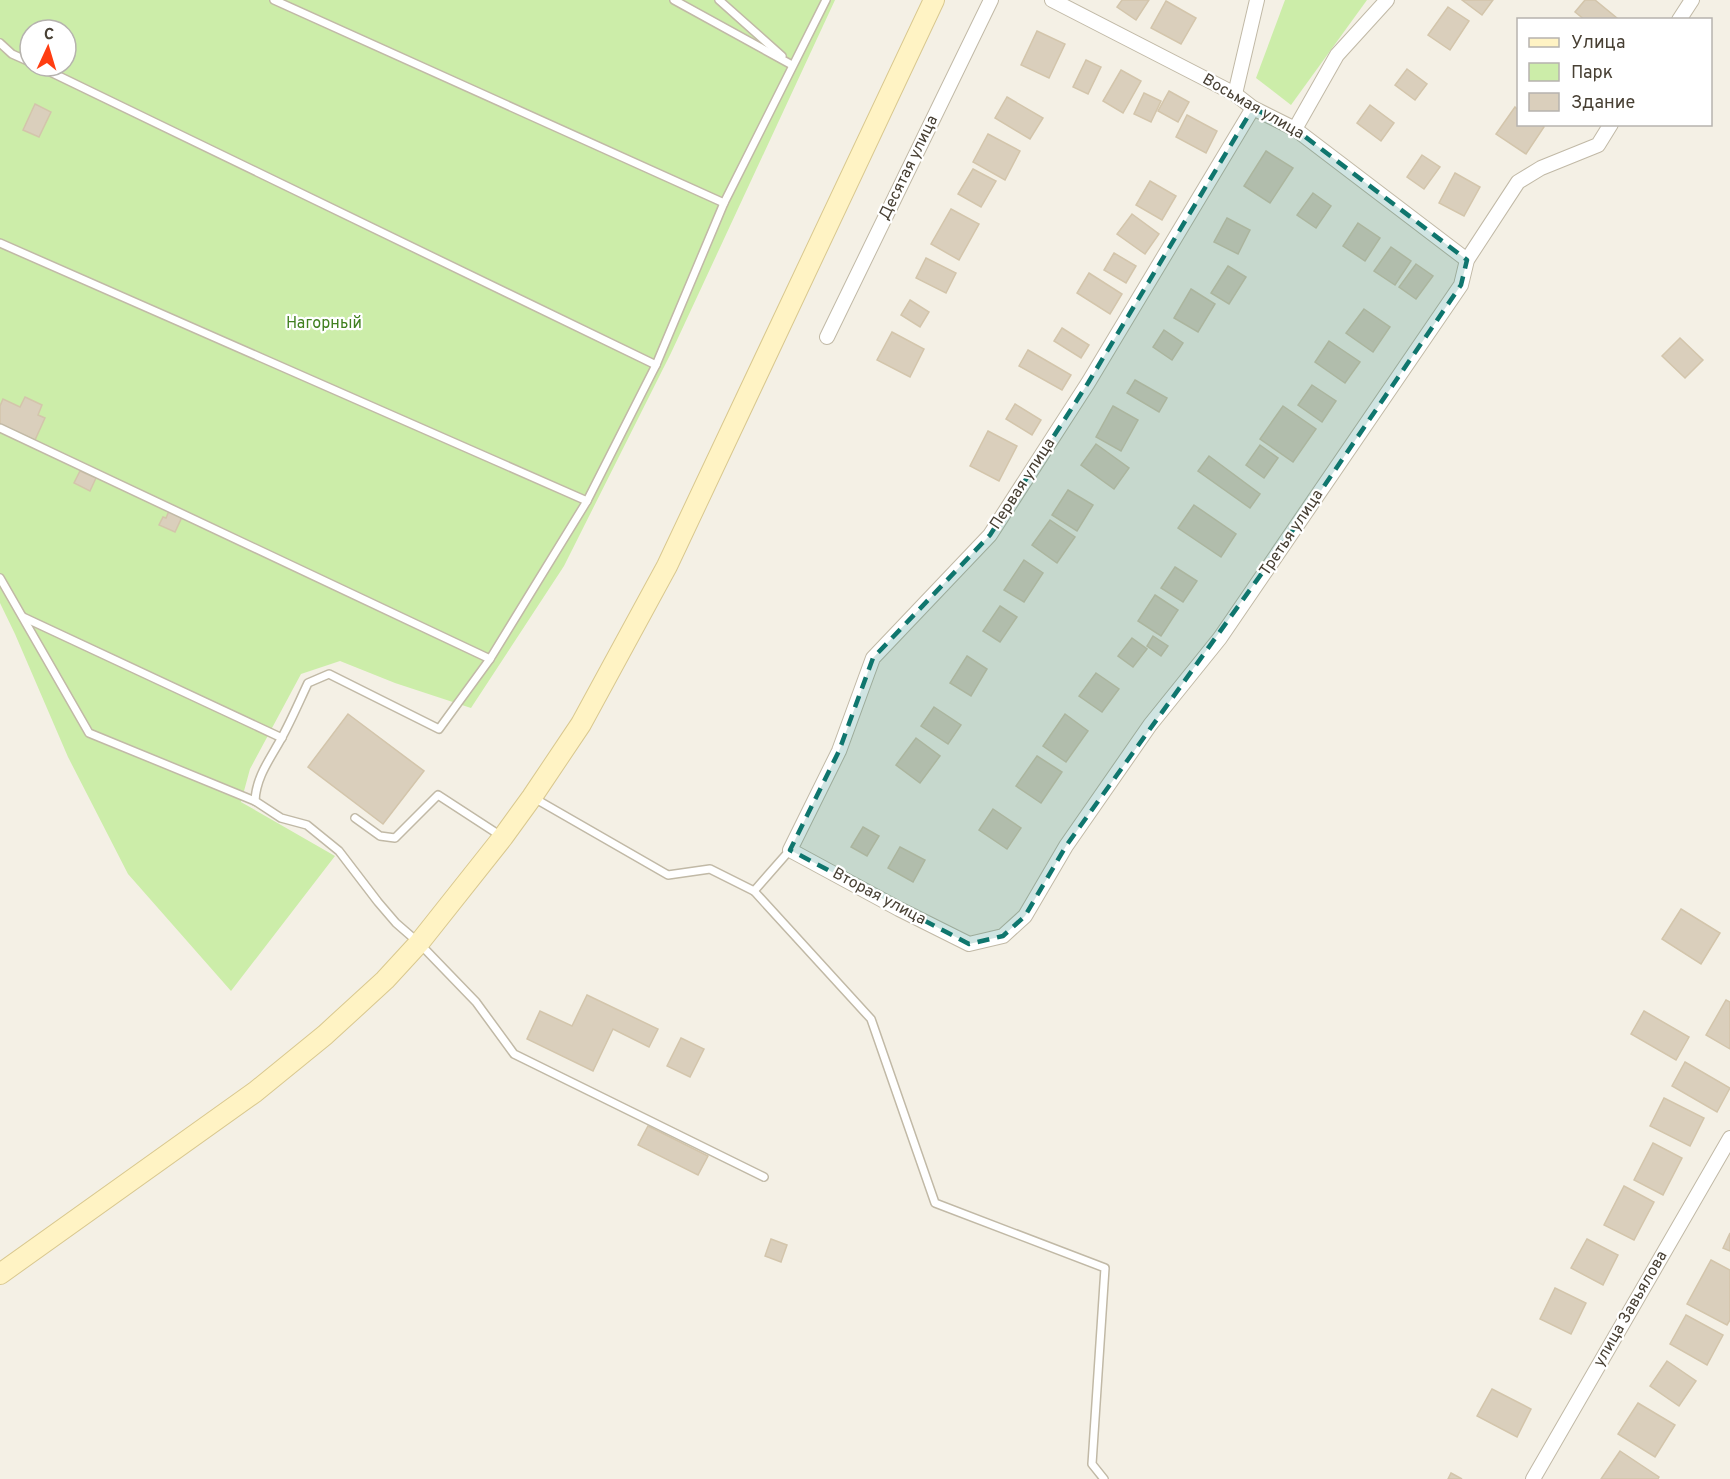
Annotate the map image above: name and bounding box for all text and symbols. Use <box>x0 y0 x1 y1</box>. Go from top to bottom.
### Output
north arrow <box>18 18 78 78</box>
legend <box>1517 18 1712 126</box>
text: С <box>43 25 55 45</box>
text: Улица <box>1571 32 1625 55</box>
text: Парк <box>1571 62 1613 85</box>
street label: Восьмая улица <box>1199 70 1307 144</box>
text: Здание <box>1571 92 1635 115</box>
street label: Десятая улица <box>875 112 943 224</box>
park label: Нагорный <box>286 314 362 334</box>
street label: Первая улица <box>986 434 1060 534</box>
street label: Третья улица <box>1256 486 1328 580</box>
street label: Вторая улица <box>829 864 929 930</box>
street label: улица Завьялова <box>1590 1247 1672 1371</box>

